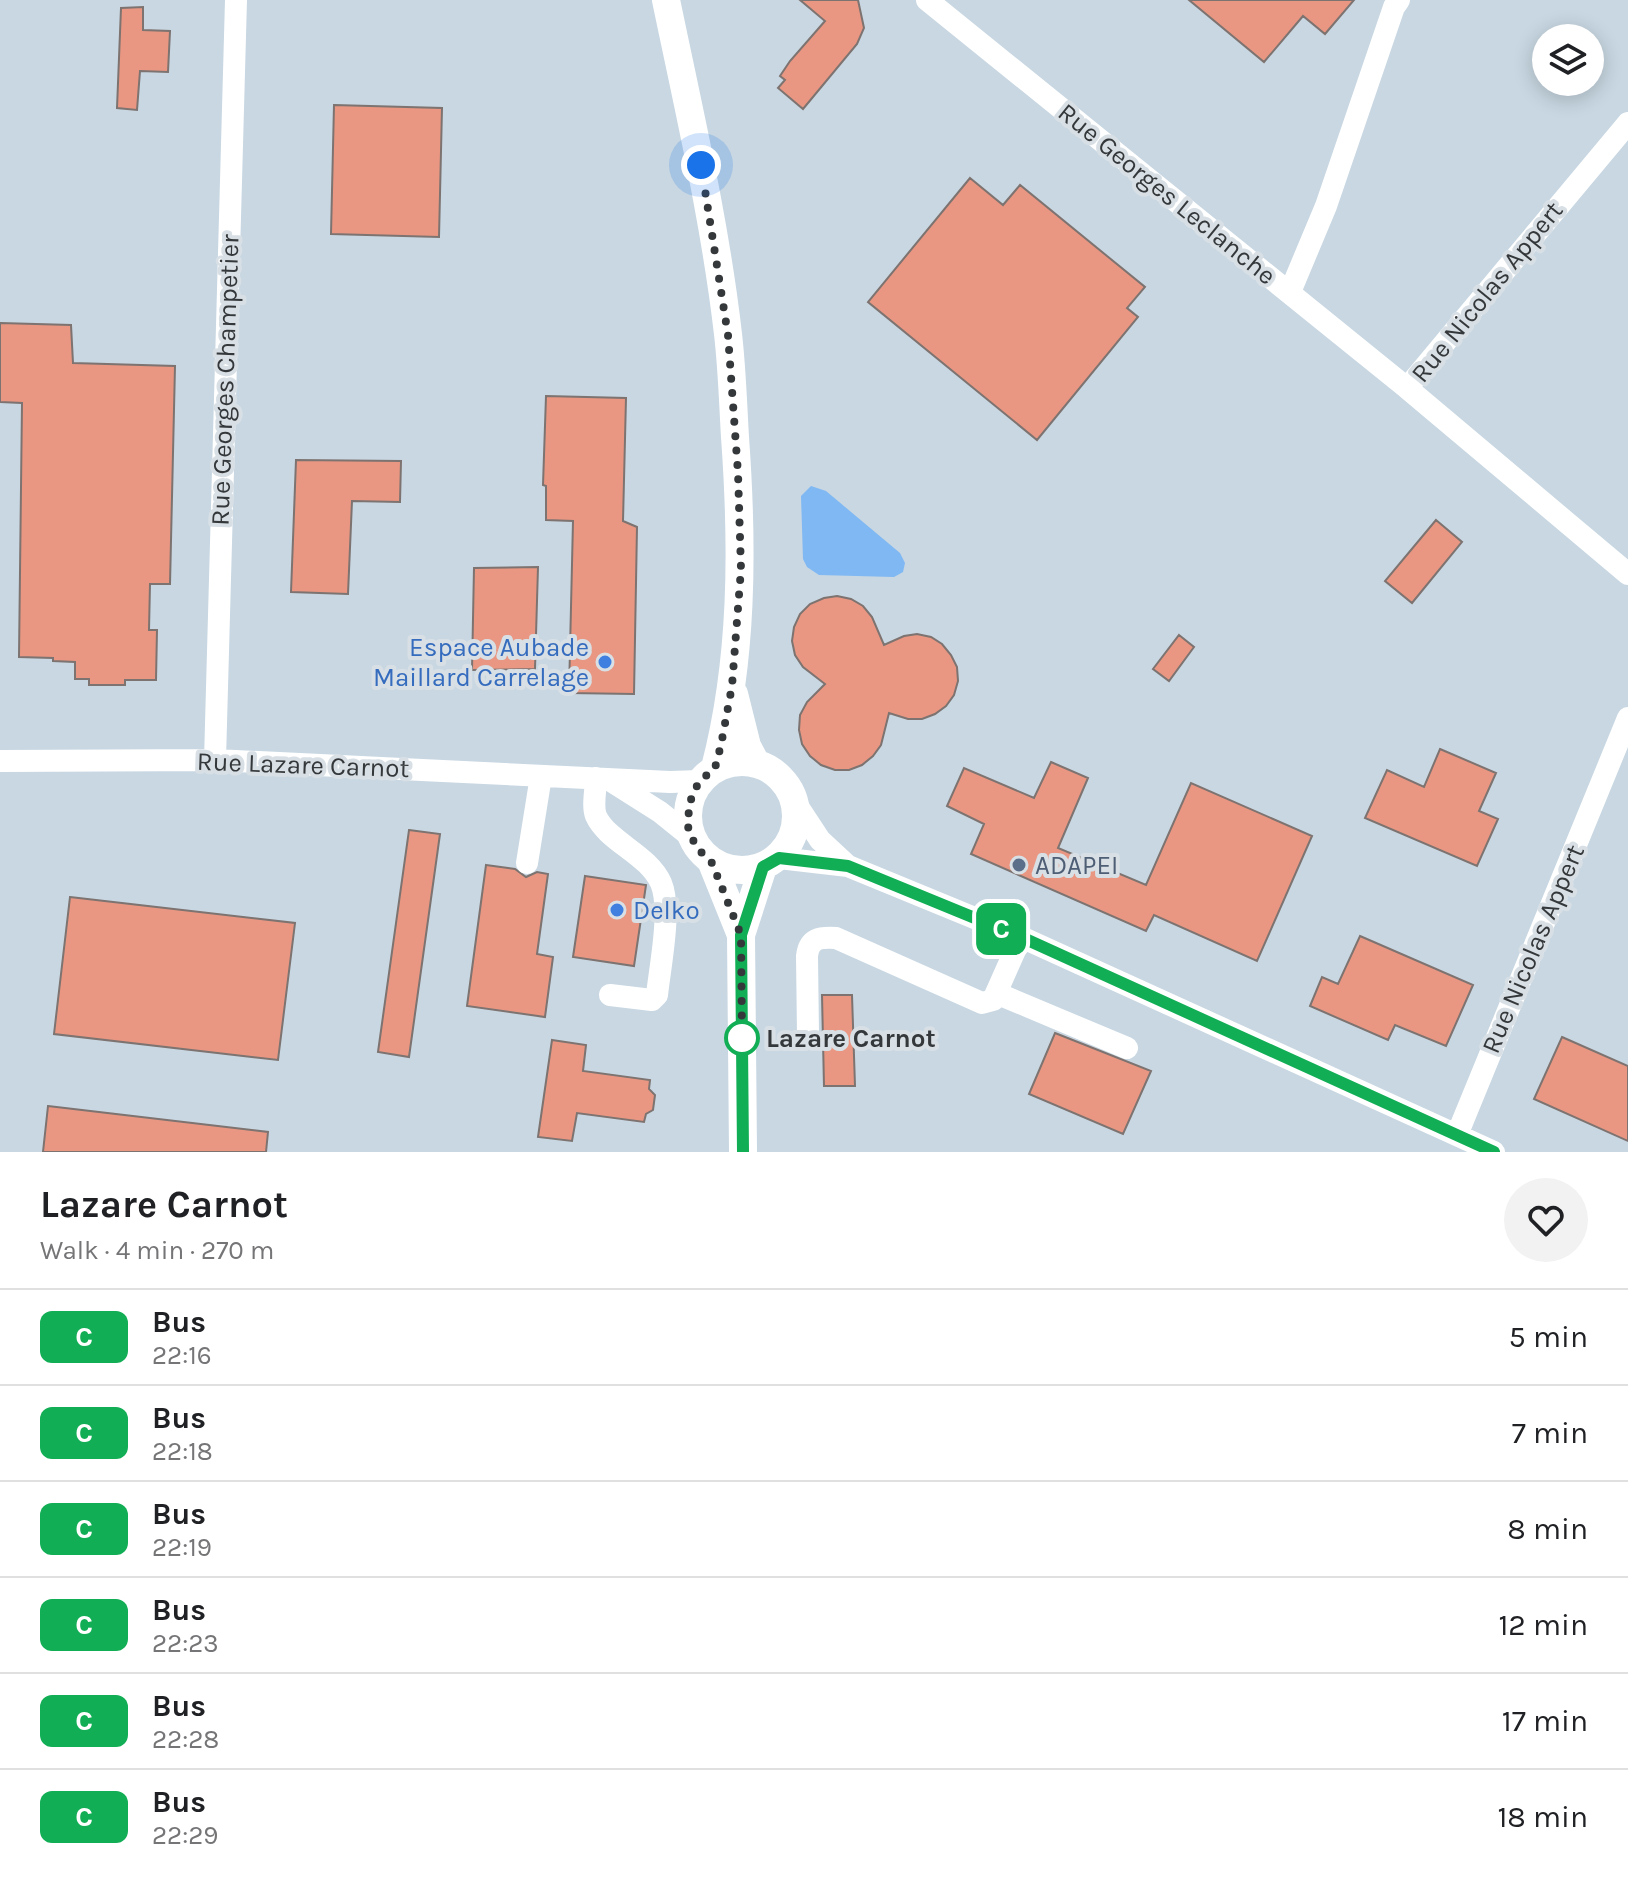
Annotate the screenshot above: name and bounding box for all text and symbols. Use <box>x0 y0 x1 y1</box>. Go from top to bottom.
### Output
map controls <box>1532 24 1604 96</box>
button: layers <box>1532 24 1604 96</box>
street label: Rue Georges Leclanche <box>1052 97 1282 291</box>
your location <box>681 145 721 185</box>
street label: Rue Nicolas Appert <box>1405 195 1570 389</box>
street label: Rue Georges Champetier <box>204 233 246 526</box>
place label: Espace Aubade Maillard Carrelage <box>373 632 589 693</box>
marker: Espace Aubade Maillard Carrelage <box>596 653 614 671</box>
street label: Rue Lazare Carnot <box>196 746 410 784</box>
street label: Rue Nicolas Appert <box>1475 840 1591 1058</box>
place label: ADAPEI <box>1035 850 1118 881</box>
marker: ADAPEI <box>1010 856 1028 874</box>
place label: Delko <box>633 895 700 926</box>
marker: Delko <box>608 901 626 919</box>
line badge: C <box>975 903 1027 955</box>
text: C <box>992 912 1010 945</box>
marker: Lazare Carnot <box>725 1021 759 1055</box>
place label: Lazare Carnot <box>766 1023 936 1054</box>
button: heart <box>1504 1178 1588 1262</box>
text: Lazare Carnot <box>40 1182 288 1227</box>
text: Walk · 4 min · 270 m <box>40 1235 274 1266</box>
text: Bus <box>152 1304 206 1340</box>
text: 5 min <box>1509 1319 1588 1355</box>
text: C <box>75 1320 93 1353</box>
text: 22:16 <box>152 1340 212 1371</box>
text: Bus <box>152 1400 206 1436</box>
text: 7 min <box>1512 1415 1588 1451</box>
text: C <box>75 1416 93 1449</box>
text: 22:18 <box>152 1436 213 1467</box>
text: Bus <box>152 1496 206 1532</box>
text: 8 min <box>1507 1511 1588 1547</box>
text: C <box>75 1512 93 1545</box>
text: 22:19 <box>152 1532 212 1563</box>
text: Bus <box>152 1592 206 1628</box>
text: 12 min <box>1498 1607 1588 1643</box>
text: C <box>75 1608 93 1641</box>
text: 22:23 <box>152 1628 219 1659</box>
text: Bus <box>152 1688 206 1724</box>
text: 17 min <box>1502 1703 1588 1739</box>
text: C <box>75 1704 93 1737</box>
text: 22:28 <box>152 1724 219 1755</box>
text: Bus <box>152 1784 206 1820</box>
text: 18 min <box>1497 1799 1588 1835</box>
text: C <box>75 1800 93 1833</box>
text: 22:29 <box>152 1820 218 1851</box>

